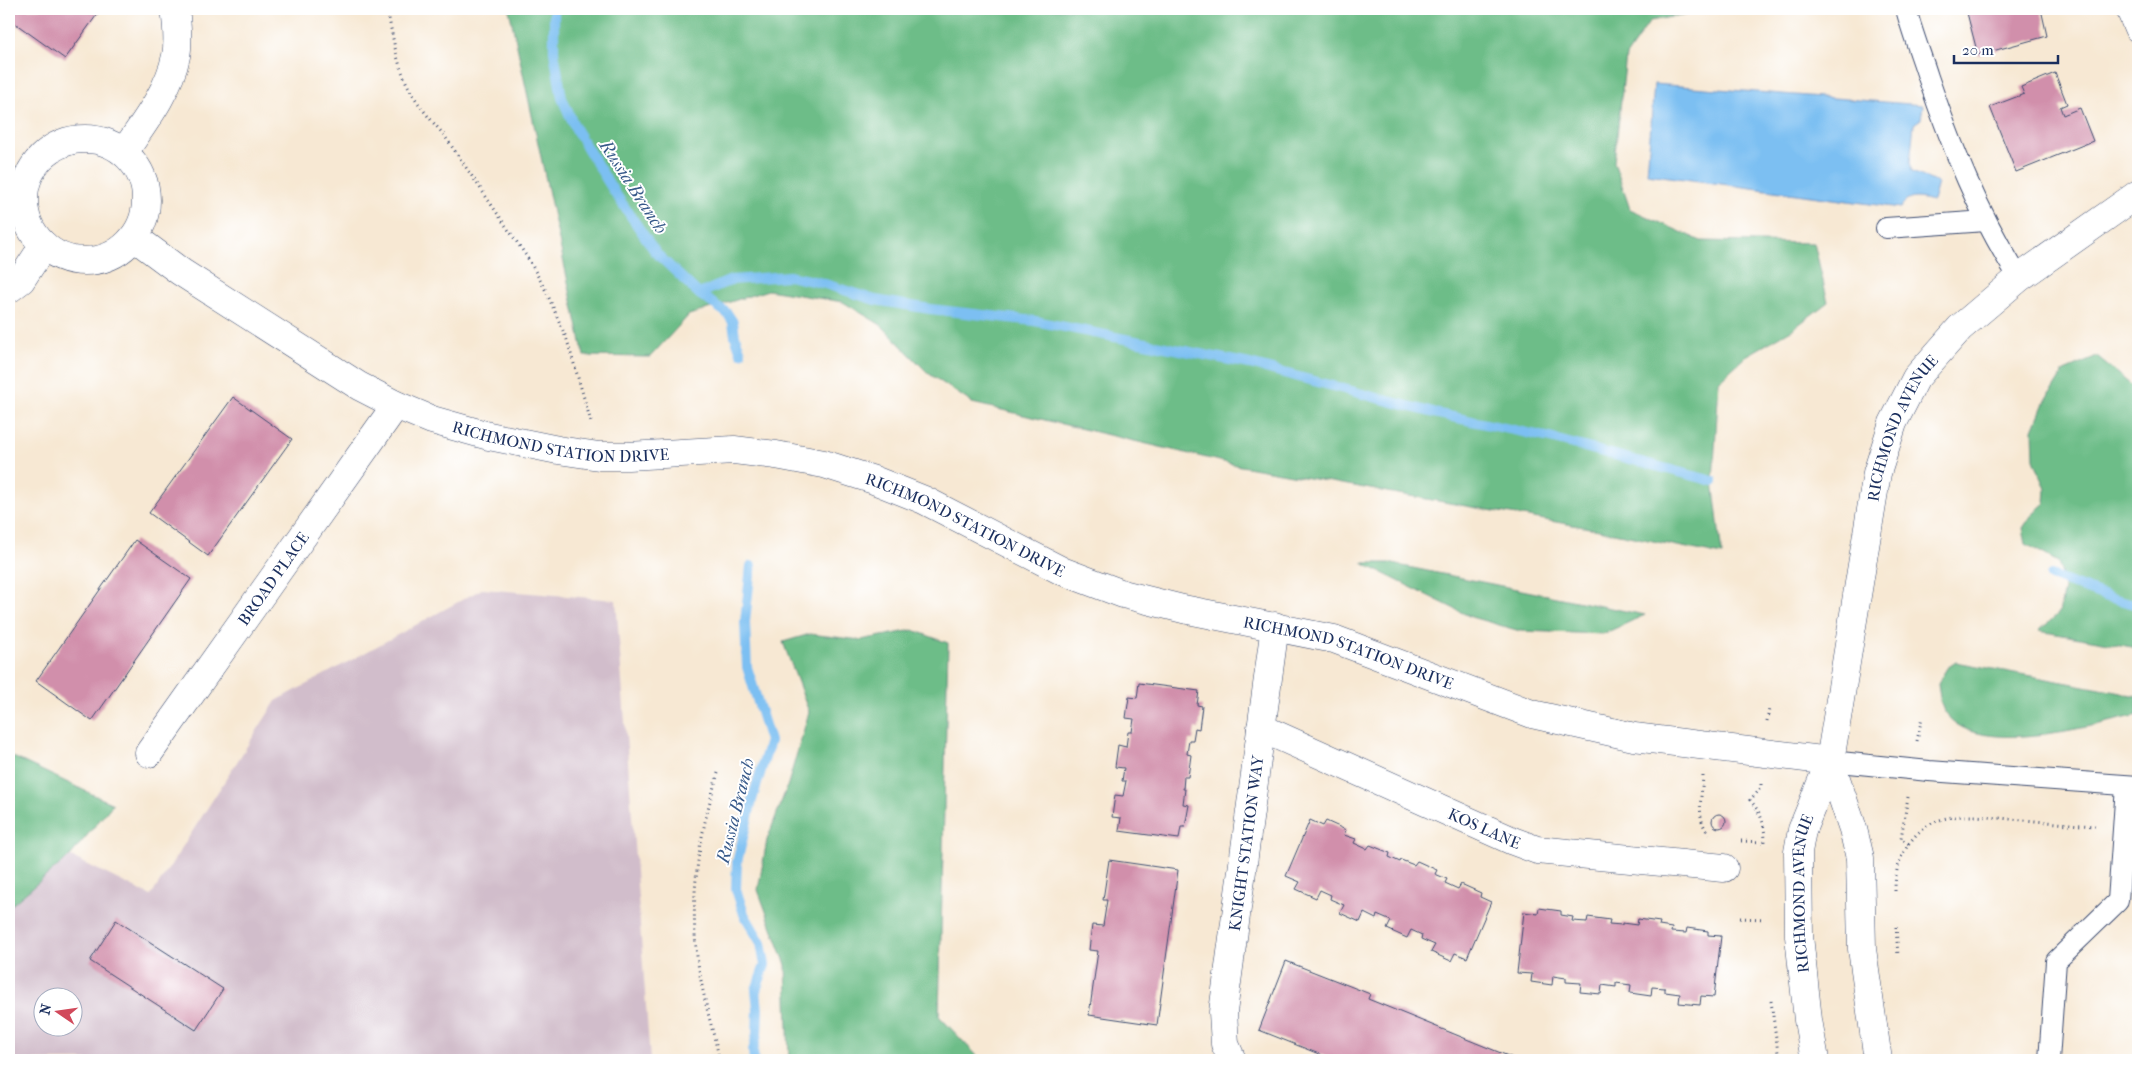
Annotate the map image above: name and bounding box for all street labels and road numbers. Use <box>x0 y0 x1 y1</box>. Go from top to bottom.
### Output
street label: RICHMOND AVENUE <box>1863 350 1942 503</box>
street label: RICHMOND STATION DRIVE <box>450 417 670 466</box>
street label: RICHMOND STATION DRIVE <box>863 468 1069 581</box>
street label: BROAD PLACE <box>233 528 313 629</box>
street label: RICHMOND STATION DRIVE <box>1242 612 1457 693</box>
street label: KNIGHT STATION WAY <box>1225 753 1267 932</box>
street label: KOS LANE <box>1445 804 1524 853</box>
street label: RICHMOND AVENUE <box>1788 811 1817 974</box>

